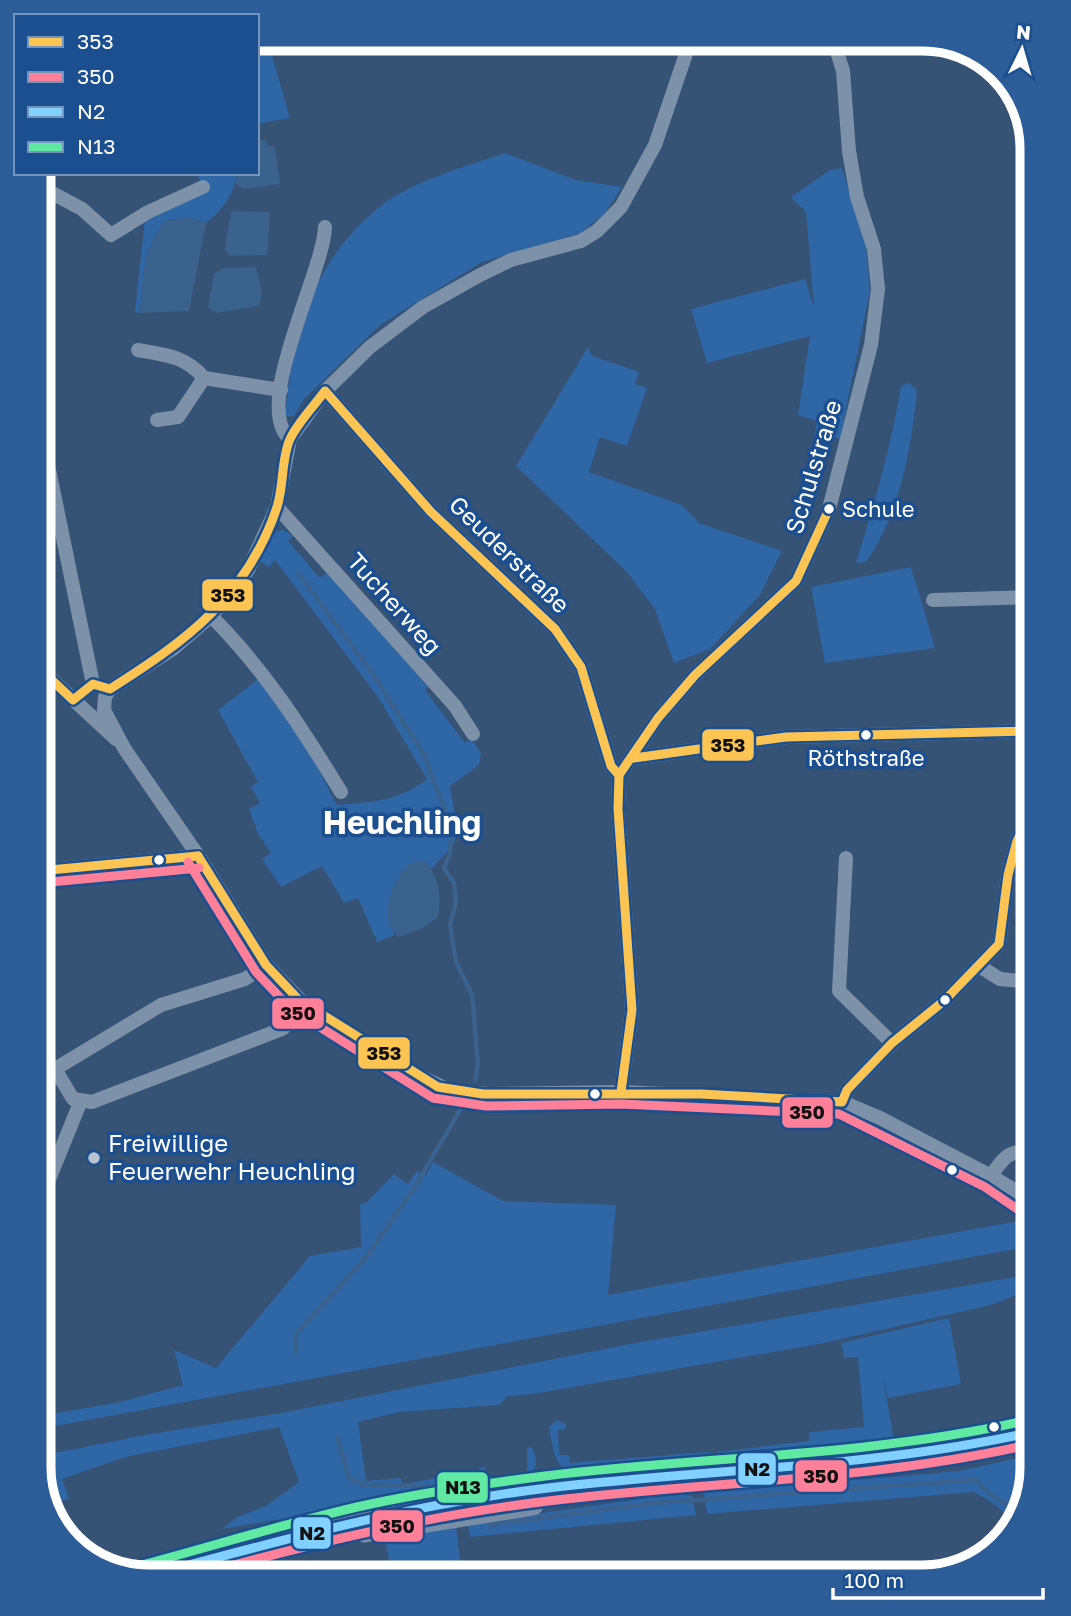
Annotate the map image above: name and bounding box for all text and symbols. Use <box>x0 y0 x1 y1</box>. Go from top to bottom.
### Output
legend <box>14 14 259 175</box>
north arrow <box>987 14 1057 84</box>
text: N <box>1015 19 1032 44</box>
text: 353 <box>77 28 114 54</box>
text: 350 <box>77 63 115 89</box>
text: N2 <box>77 98 105 124</box>
text: N13 <box>77 133 115 159</box>
street label: Schulstraße <box>778 396 847 537</box>
street label: Geuderstraße <box>444 489 576 619</box>
place label: Schule <box>842 495 915 522</box>
marker: Schule <box>822 502 836 516</box>
street label: Tucherweg <box>342 546 448 660</box>
line badge: 353 <box>201 578 254 612</box>
text: 353 <box>211 583 245 606</box>
line badge: 353 <box>701 728 755 762</box>
marker: Röthstraße <box>859 728 873 742</box>
text: 353 <box>711 733 745 756</box>
place label: Röthstraße <box>807 744 925 771</box>
district label: Heuchling <box>323 803 481 841</box>
unlabelled marker <box>152 853 166 867</box>
unlabelled marker <box>938 993 952 1007</box>
line badge: 350 <box>271 997 325 1030</box>
text: 350 <box>280 1001 316 1024</box>
line badge: 353 <box>357 1036 411 1070</box>
text: 353 <box>367 1041 401 1064</box>
unlabelled marker <box>588 1087 602 1101</box>
line badge: 350 <box>781 1096 834 1129</box>
text: 350 <box>789 1100 825 1123</box>
place label: Freiwillige Feuerwehr Heuchling <box>108 1128 356 1185</box>
marker: Freiwillige Feuerwehr Heuchling <box>86 1150 102 1166</box>
unlabelled marker <box>945 1163 959 1177</box>
unlabelled marker <box>987 1420 1001 1434</box>
line badge: N2 <box>737 1452 777 1486</box>
text: N2 <box>744 1457 770 1480</box>
line badge: 350 <box>794 1459 848 1493</box>
text: 350 <box>803 1464 839 1487</box>
line badge: N13 <box>436 1471 489 1504</box>
text: N13 <box>445 1475 481 1498</box>
line badge: 350 <box>371 1509 424 1543</box>
text: 350 <box>379 1514 415 1537</box>
line badge: N2 <box>292 1516 332 1550</box>
text: N2 <box>299 1521 325 1544</box>
scale bar <box>833 1556 1043 1600</box>
text: 100 m <box>844 1567 904 1593</box>

